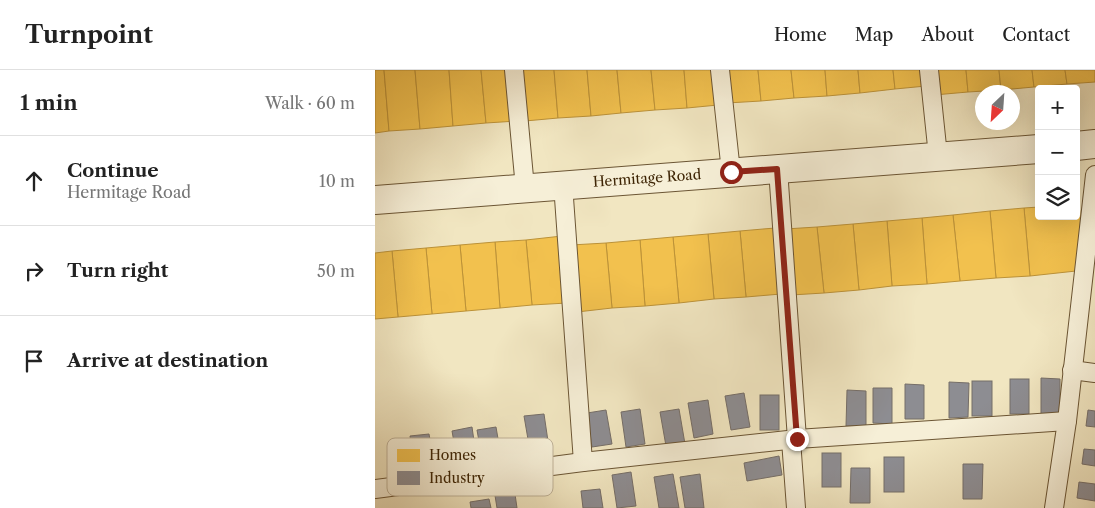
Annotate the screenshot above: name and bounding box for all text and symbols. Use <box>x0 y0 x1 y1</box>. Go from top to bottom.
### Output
text: Turnpoint <box>25 20 153 49</box>
text: Home <box>774 24 827 46</box>
text: Map <box>855 24 893 46</box>
text: About <box>921 24 974 46</box>
text: Contact <box>1002 24 1070 46</box>
north arrow <box>975 85 1020 130</box>
map controls <box>1035 85 1080 220</box>
button: + <box>1035 85 1080 130</box>
text: 1 min <box>20 90 78 115</box>
text: Walk · 60 m <box>265 93 355 113</box>
button: − <box>1035 130 1080 175</box>
text: Continue <box>67 159 159 182</box>
route start <box>720 161 743 184</box>
street label: Hermitage Road <box>592 165 702 191</box>
icon: ahead <box>20 167 48 195</box>
text: 10 m <box>319 171 355 191</box>
button: layers <box>1035 175 1080 220</box>
text: Hermitage Road <box>67 182 191 202</box>
icon: right <box>20 257 48 285</box>
text: Turn right <box>67 259 168 282</box>
text: 50 m <box>317 261 355 281</box>
icon: arrive <box>20 347 48 375</box>
text: Arrive at destination <box>67 349 268 372</box>
route end <box>786 428 809 451</box>
legend <box>387 438 553 496</box>
text: Homes <box>429 446 476 464</box>
text: Industry <box>429 469 485 487</box>

